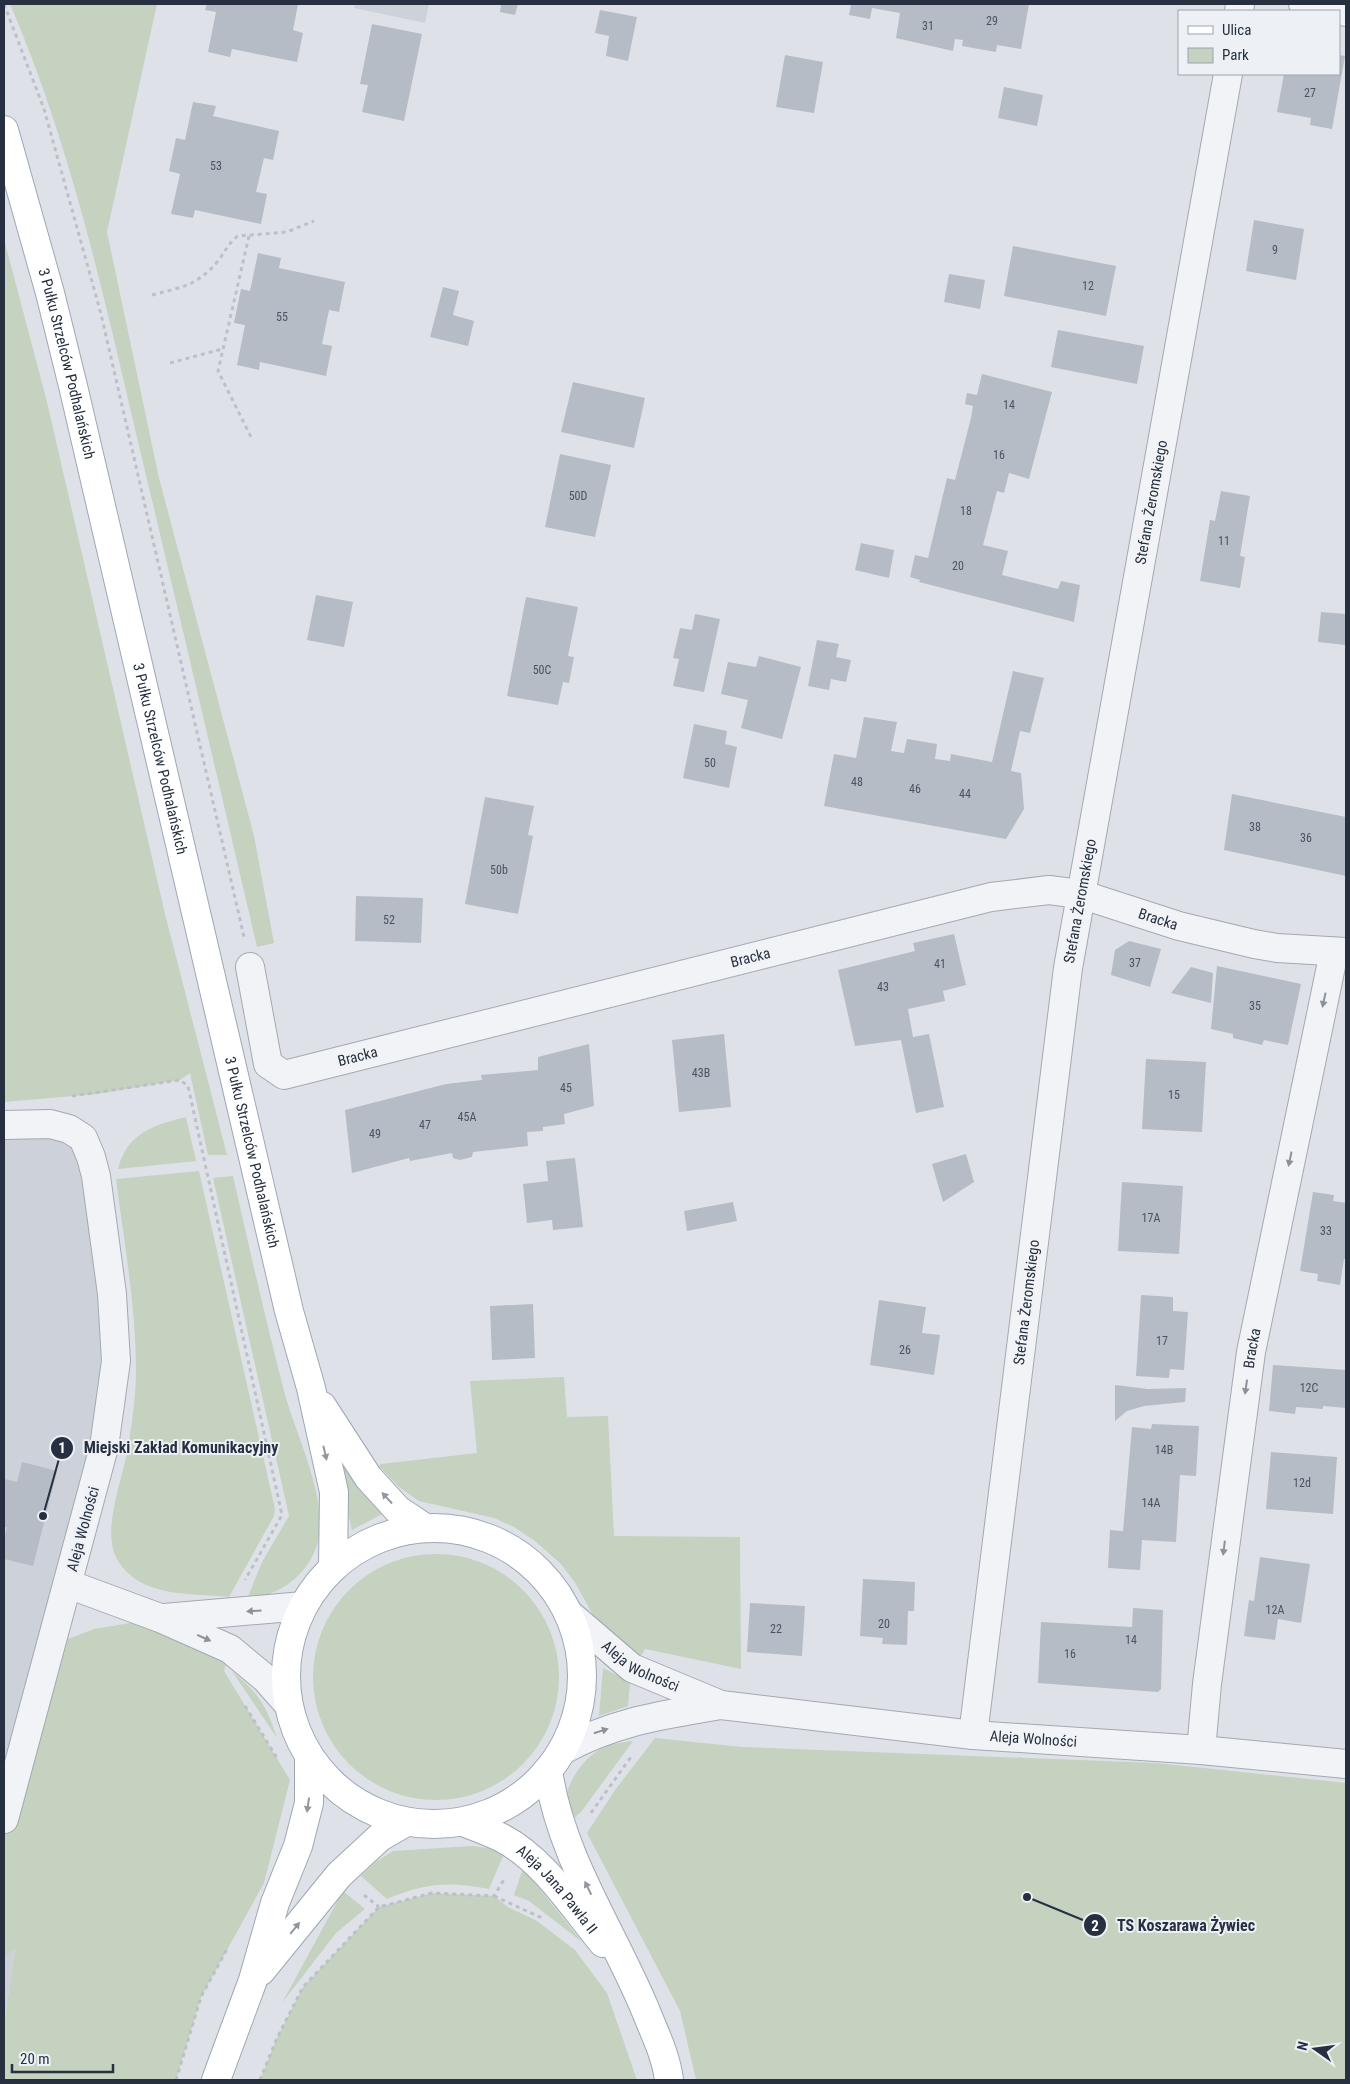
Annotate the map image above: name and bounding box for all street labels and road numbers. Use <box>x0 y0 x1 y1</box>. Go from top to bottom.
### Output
street label: 3 Pułku Strzelców Podhalańskich <box>34 266 99 461</box>
street label: Stefana Żeromskiego <box>1131 439 1171 566</box>
street label: 3 Pułku Strzelców Podhalańskich <box>129 661 191 856</box>
street label: Stefana Żeromskiego <box>1060 837 1100 965</box>
street label: Bracka <box>1136 904 1180 934</box>
street label: Bracka <box>729 944 772 971</box>
street label: Bracka <box>336 1043 379 1070</box>
street label: 3 Pułku Strzelców Podhalańskich <box>221 1055 283 1250</box>
street label: Stefana Żeromskiego <box>1010 1239 1043 1366</box>
street label: Bracka <box>1240 1327 1265 1369</box>
street label: Aleja Wolności <box>63 1485 103 1573</box>
street label: Aleja Wolności <box>598 1637 682 1696</box>
street label: Aleja Wolności <box>989 1727 1078 1751</box>
street label: Aleja Jana Pawła II <box>513 1841 601 1937</box>

